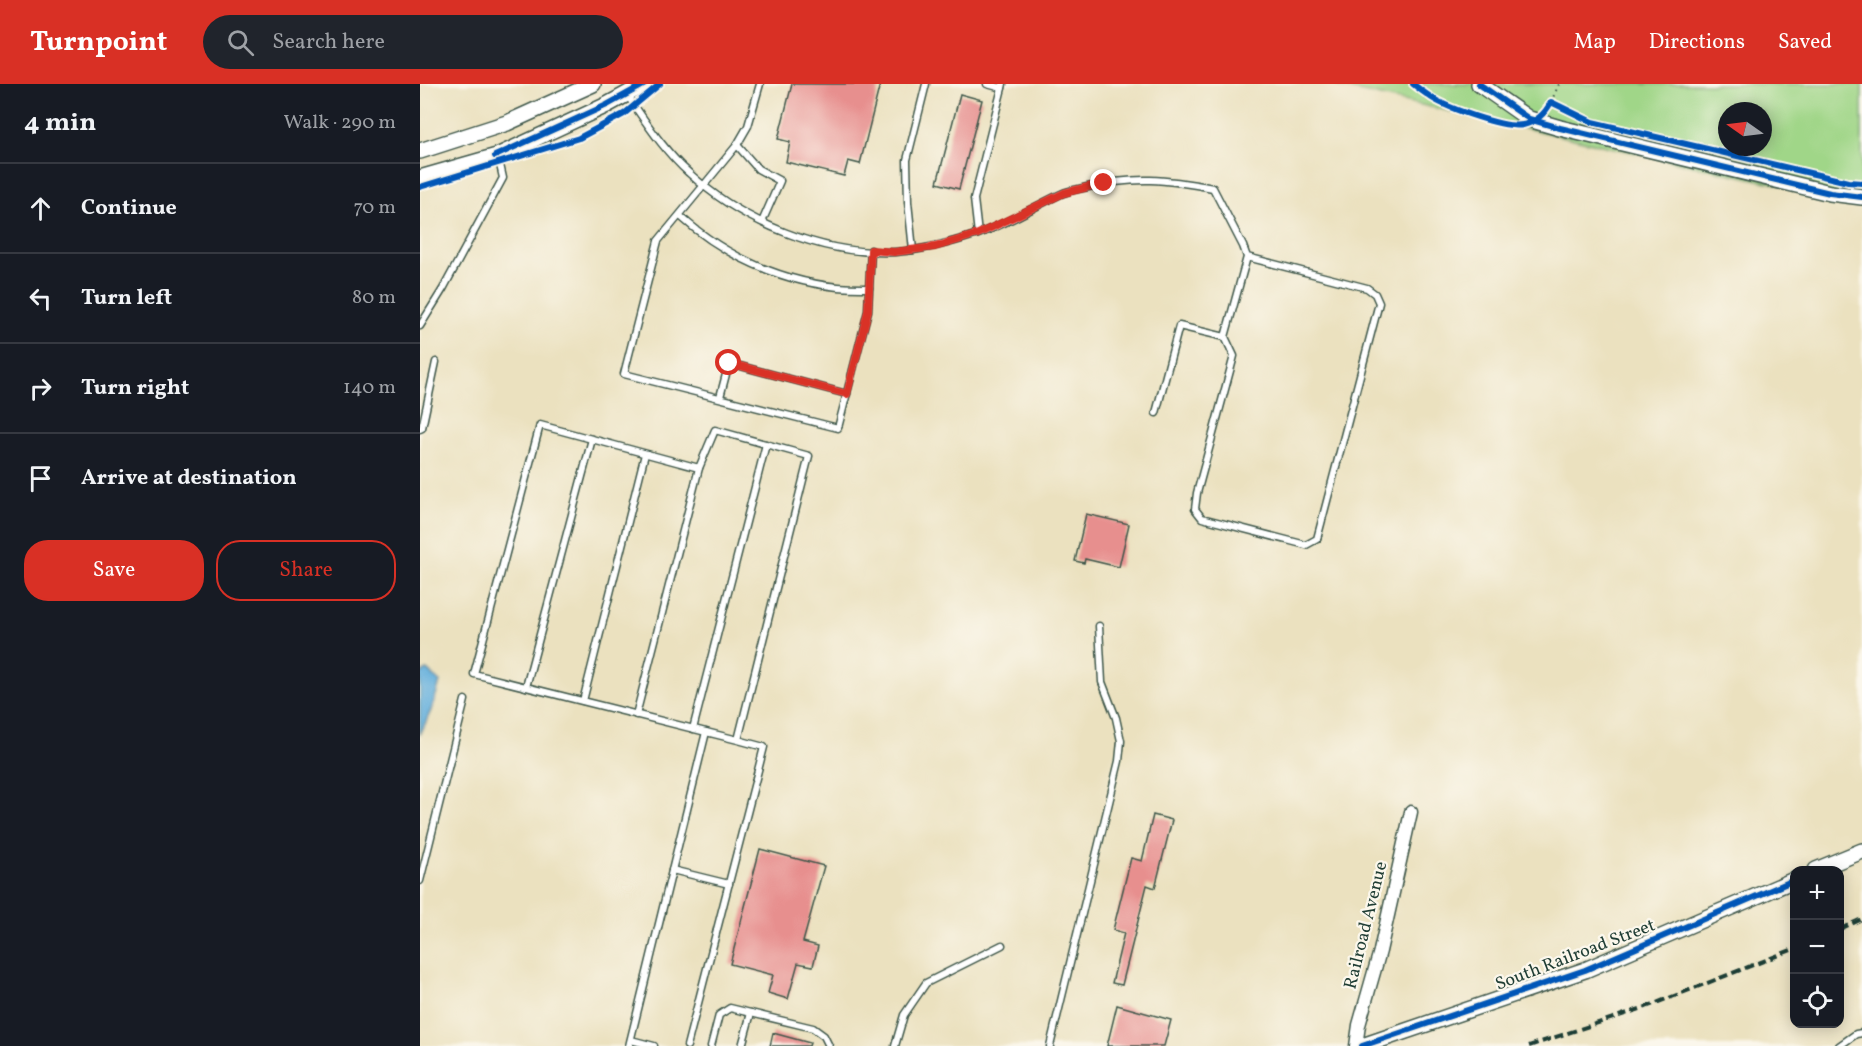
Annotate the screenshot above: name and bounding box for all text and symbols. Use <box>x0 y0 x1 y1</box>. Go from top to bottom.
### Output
search box <box>203 15 623 69</box>
text: Turnpoint <box>30 23 167 62</box>
icon: search <box>224 26 257 59</box>
text: Search here <box>272 27 385 58</box>
text: Map <box>1574 28 1616 57</box>
text: Directions <box>1649 28 1745 57</box>
text: Saved <box>1778 28 1832 57</box>
north arrow <box>1718 102 1772 156</box>
text: 4 min <box>24 105 96 141</box>
text: Walk · 290 m <box>284 109 396 137</box>
route end <box>1090 169 1116 195</box>
icon: ahead <box>24 192 57 225</box>
text: Continue <box>81 193 177 224</box>
text: 70 m <box>353 194 396 222</box>
icon: left <box>24 282 57 315</box>
text: Turn left <box>81 283 172 314</box>
text: 80 m <box>352 284 396 312</box>
route start <box>715 349 741 375</box>
icon: right <box>24 372 57 405</box>
text: Turn right <box>81 373 189 404</box>
text: 140 m <box>343 374 396 402</box>
icon: arrive <box>24 462 57 495</box>
text: Arrive at destination <box>81 463 297 494</box>
button: Save <box>24 540 204 601</box>
button: Share <box>216 540 396 601</box>
street label: Railroad Avenue <box>1339 859 1394 992</box>
map controls <box>1790 866 1844 1028</box>
button: + <box>1790 866 1844 920</box>
street label: South Railroad Street <box>1492 913 1659 997</box>
button: − <box>1790 920 1844 974</box>
button: locate <box>1790 974 1844 1028</box>

